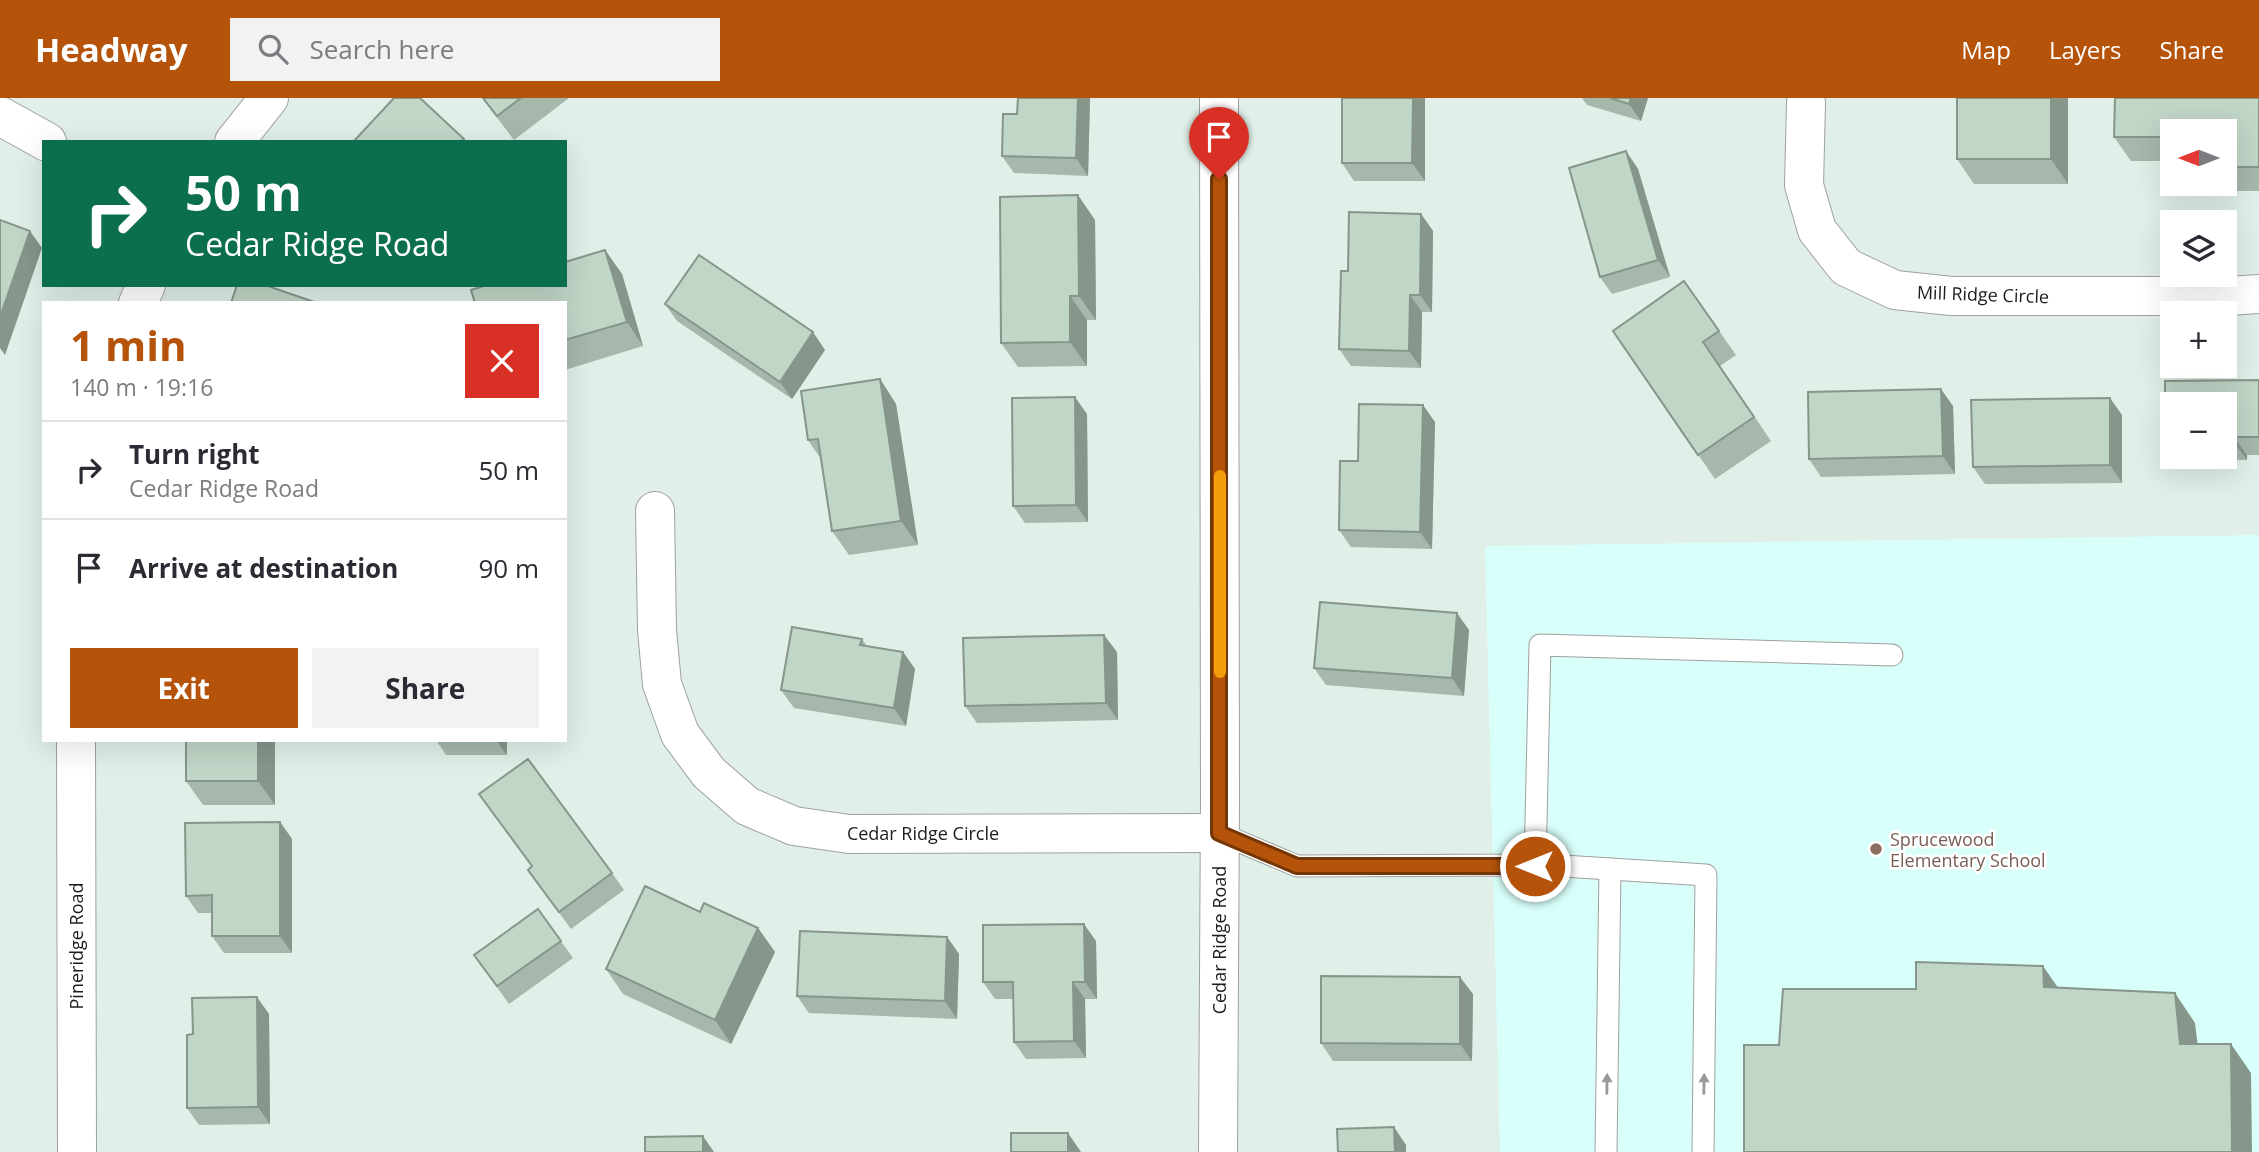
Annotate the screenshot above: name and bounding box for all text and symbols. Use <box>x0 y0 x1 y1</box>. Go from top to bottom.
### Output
search box <box>230 18 720 81</box>
text: Headway <box>35 27 188 72</box>
icon: search <box>254 30 292 68</box>
text: Search here <box>310 31 454 67</box>
text: Map <box>1961 33 2011 66</box>
text: Layers <box>2049 33 2122 66</box>
text: Share <box>2160 33 2224 66</box>
pin <box>1189 107 1249 179</box>
icon: arrive <box>1200 118 1238 156</box>
north arrow <box>2160 119 2236 196</box>
map controls <box>2160 119 2237 469</box>
text: 50 m <box>185 159 302 225</box>
icon: right <box>70 168 161 259</box>
button: layers <box>2160 210 2237 287</box>
text: Cedar Ridge Road <box>185 222 449 265</box>
street label: Mill Ridge Circle <box>1917 280 2049 308</box>
button: + <box>2160 301 2237 378</box>
text: 1 min <box>70 316 187 373</box>
button: close <box>465 324 539 398</box>
text: 140 m · 19:16 <box>70 371 213 403</box>
button: − <box>2160 392 2237 469</box>
text: Turn right <box>129 436 260 472</box>
icon: right <box>70 451 108 489</box>
text: 50 m <box>478 452 539 488</box>
text: Cedar Ridge Road <box>129 472 319 504</box>
icon: arrive <box>70 549 108 587</box>
text: Arrive at destination <box>129 550 398 586</box>
text: 90 m <box>478 550 539 586</box>
button: Exit <box>70 648 298 728</box>
button: Share <box>312 648 539 728</box>
street label: Cedar Ridge Circle <box>847 821 999 845</box>
place label: Sprucewood Elementary School <box>1890 827 2046 872</box>
position arrow <box>1498 829 1572 903</box>
marker: Sprucewood Elementary School <box>1868 841 1884 857</box>
street label: Cedar Ridge Road <box>1207 866 1231 1014</box>
street label: Pineridge Road <box>64 883 88 1009</box>
one-way arrow <box>1601 1073 1613 1095</box>
one-way arrow <box>1698 1073 1710 1095</box>

